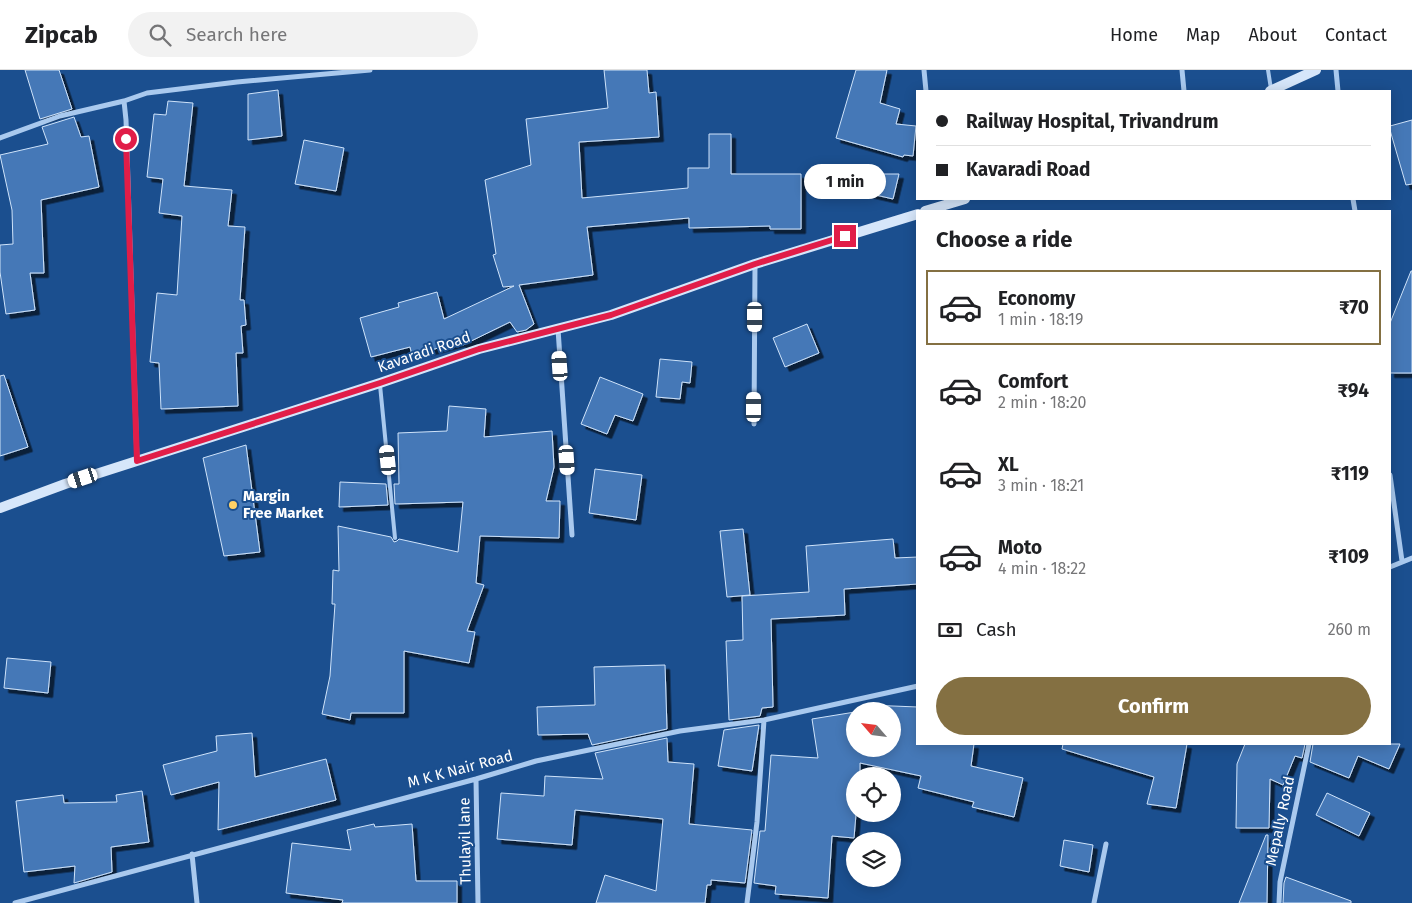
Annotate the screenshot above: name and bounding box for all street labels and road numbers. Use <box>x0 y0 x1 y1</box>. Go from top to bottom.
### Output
street label: Kavaradi Road <box>375 328 473 376</box>
street label: M K K Nair Road <box>405 746 515 792</box>
street label: Mepally Road <box>1262 775 1298 867</box>
street label: Thulayil lane <box>455 797 475 885</box>

